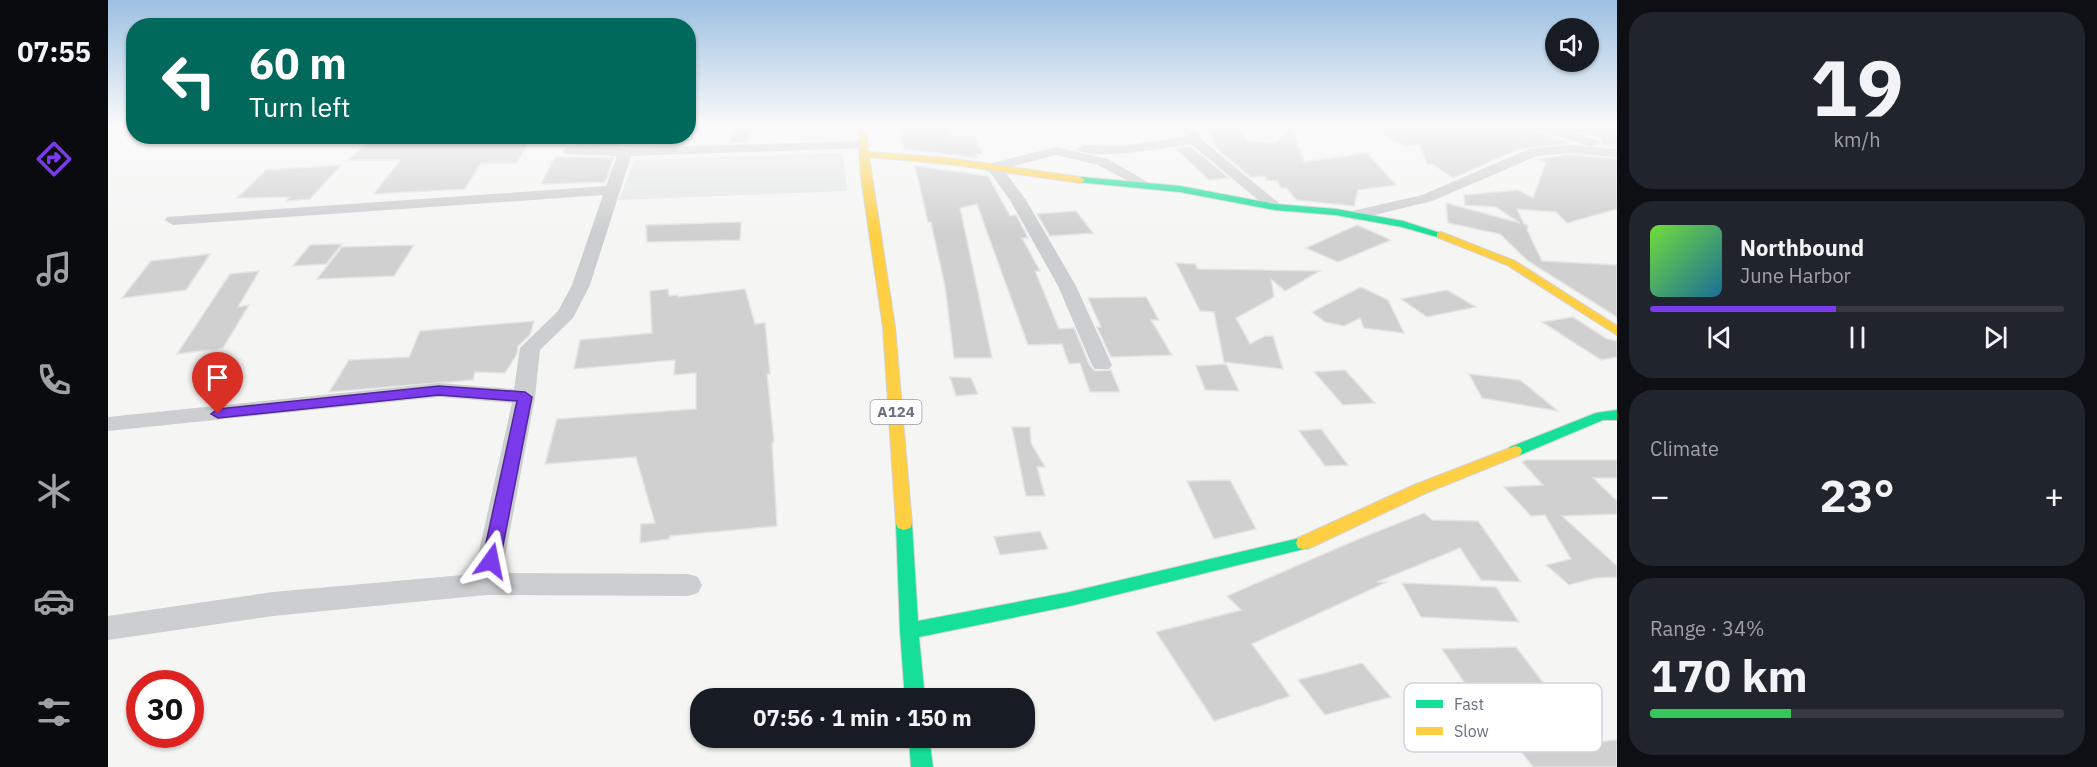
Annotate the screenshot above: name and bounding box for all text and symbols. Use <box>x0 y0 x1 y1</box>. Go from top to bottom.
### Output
map controls <box>1545 18 1599 72</box>
button: sound <box>1545 18 1599 72</box>
text: 07:55 <box>17 34 91 69</box>
text: 60 m <box>249 36 347 91</box>
text: 19 <box>1810 36 1904 137</box>
icon: left <box>150 42 228 120</box>
text: Turn left <box>249 89 350 124</box>
text: km/h <box>1833 126 1881 153</box>
icon: directions <box>33 138 75 180</box>
text: Northbound <box>1740 233 1864 262</box>
icon: music <box>33 248 75 290</box>
text: June Harbor <box>1740 262 1851 289</box>
icon: previous <box>1703 321 1736 354</box>
icon: pause <box>1841 321 1874 354</box>
icon: next <box>1979 321 2012 354</box>
pin <box>192 352 243 414</box>
icon: phone <box>33 359 75 401</box>
icon: arrive <box>201 361 234 394</box>
road number: A124 <box>870 400 922 424</box>
text: Climate <box>1650 435 1719 462</box>
text: 23° <box>1819 466 1895 524</box>
icon: climate <box>33 470 75 512</box>
text: − <box>1650 474 1670 517</box>
text: + <box>2044 474 2064 517</box>
position arrow <box>459 529 523 593</box>
icon: car <box>33 580 75 622</box>
text: Range · 34% <box>1650 615 1765 642</box>
text: 170 km <box>1650 646 1808 704</box>
speed limit sign: 30 <box>126 670 204 748</box>
legend <box>1404 683 1602 752</box>
icon: filters <box>33 691 75 733</box>
text: Fast <box>1454 694 1484 714</box>
text: 07:56 · 1 min · 150 m <box>753 703 972 732</box>
text: Slow <box>1454 721 1489 741</box>

